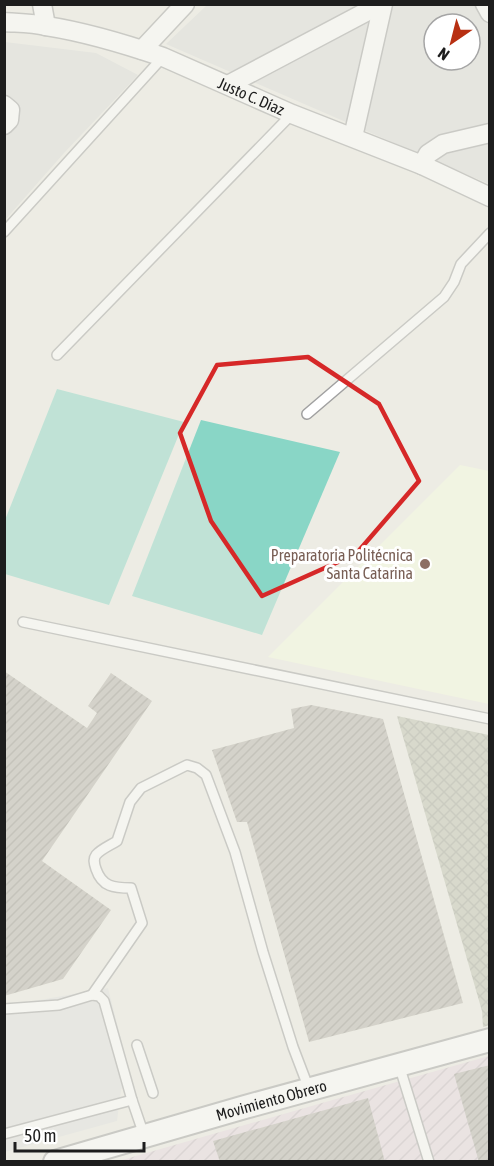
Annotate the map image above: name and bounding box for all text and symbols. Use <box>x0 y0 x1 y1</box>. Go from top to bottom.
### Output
north arrow <box>422 12 482 72</box>
text: N <box>434 44 452 64</box>
street label: Justo C. Díaz <box>215 73 288 119</box>
place label: Preparatoria Politécnica Santa Catarina <box>271 546 413 582</box>
marker: Preparatoria Politécnica Santa Catarina <box>418 557 432 571</box>
street label: Movimiento Obrero <box>214 1076 329 1124</box>
scale bar <box>15 1115 144 1153</box>
text: 50 m <box>24 1125 56 1146</box>

